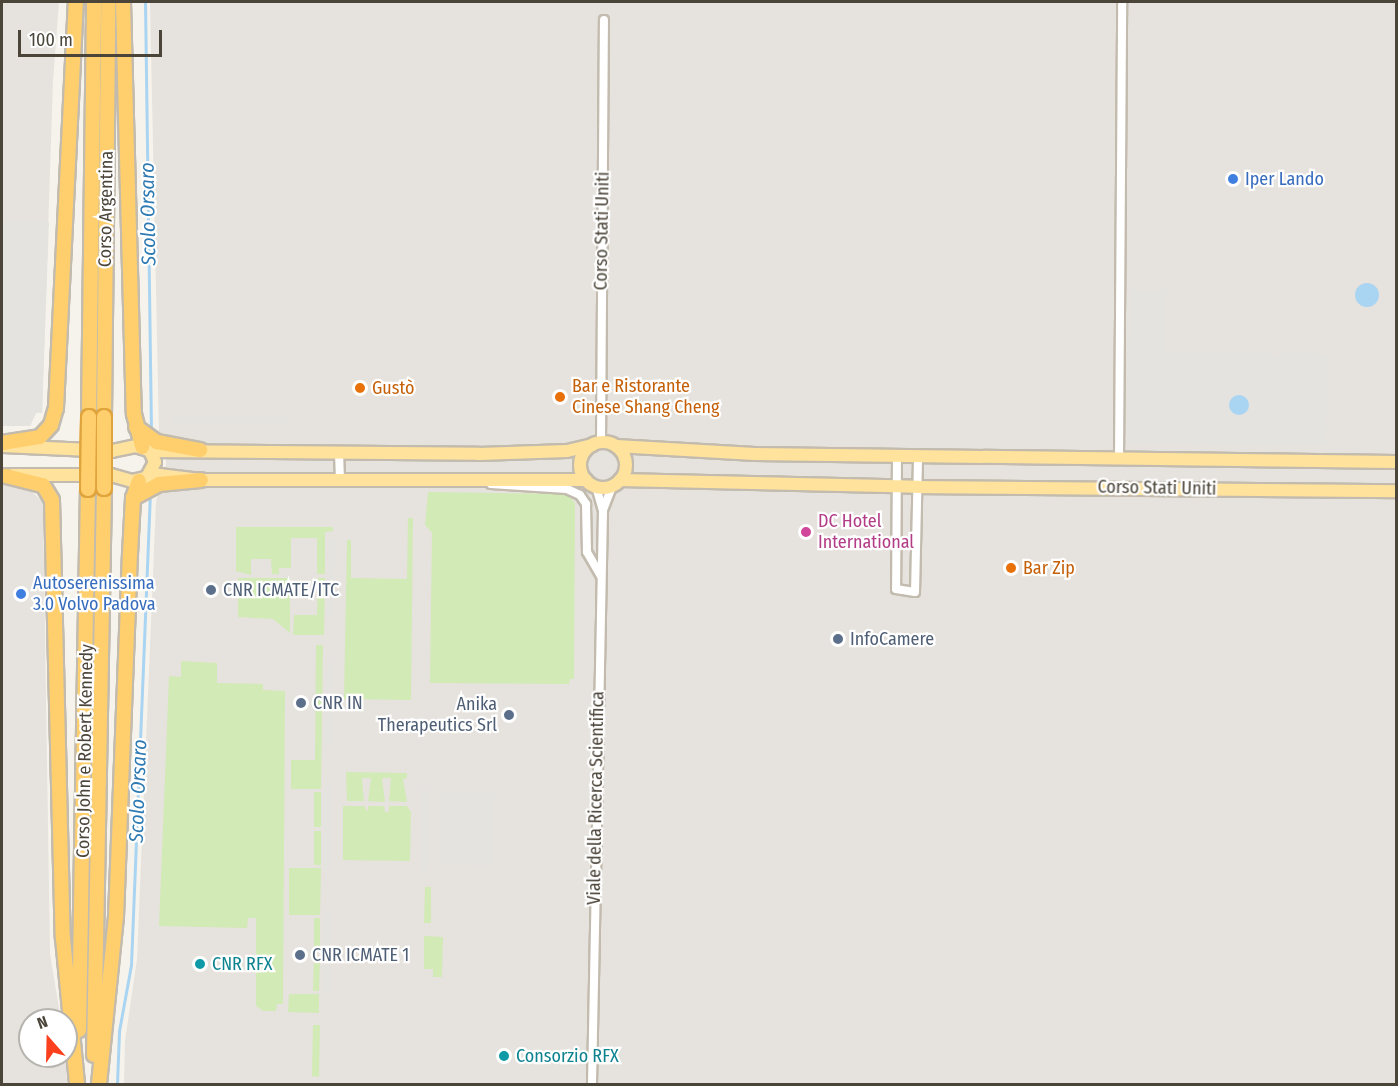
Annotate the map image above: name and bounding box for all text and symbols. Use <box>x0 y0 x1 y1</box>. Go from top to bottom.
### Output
scale bar <box>21 18 165 56</box>
text: 100 m <box>29 29 73 51</box>
street label: Corso Argentina <box>94 151 118 267</box>
water label: Scolo Orsaro <box>135 162 161 266</box>
place label: Iper Lando <box>1245 168 1324 190</box>
street label: Corso Stati Uniti <box>590 171 614 291</box>
marker: Iper Lando <box>1226 172 1240 186</box>
place label: Bar e Ristorante Cinese Shang Cheng <box>572 376 720 418</box>
place label: Gustò <box>372 377 414 399</box>
marker: Gustò <box>353 381 367 395</box>
marker: Bar e Ristorante Cinese Shang Cheng <box>553 390 567 404</box>
street label: Corso Stati Uniti <box>1097 476 1217 500</box>
place label: DC Hotel International <box>818 511 914 554</box>
marker: DC Hotel International <box>799 525 813 539</box>
place label: Bar Zip <box>1023 557 1075 579</box>
marker: Bar Zip <box>1004 561 1018 575</box>
place label: Autoserenissima 3.0 Volvo Padova <box>33 573 156 616</box>
place label: CNR ICMATE/ITC <box>223 579 339 601</box>
marker: CNR ICMATE/ITC <box>204 583 218 597</box>
marker: Autoserenissima 3.0 Volvo Padova <box>14 587 28 601</box>
place label: InfoCamere <box>850 628 934 650</box>
marker: InfoCamere <box>831 632 845 646</box>
street label: Corso John e Robert Kennedy <box>72 644 98 858</box>
street label: Viale della Ricerca Scientifica <box>583 691 609 905</box>
place label: CNR IN <box>313 692 363 714</box>
place label: Anika Therapeutics Srl <box>378 694 497 736</box>
marker: CNR IN <box>294 696 308 710</box>
marker: Anika Therapeutics Srl <box>502 708 516 722</box>
water label: Scolo Orsaro <box>124 739 152 843</box>
place label: CNR ICMATE 1 <box>312 944 409 966</box>
marker: CNR ICMATE 1 <box>293 948 307 962</box>
place label: CNR RFX <box>212 953 273 975</box>
marker: CNR RFX <box>193 957 207 971</box>
north arrow <box>18 1008 78 1068</box>
text: N <box>35 1012 50 1033</box>
place label: Consorzio RFX <box>516 1045 619 1067</box>
marker: Consorzio RFX <box>497 1049 511 1063</box>

